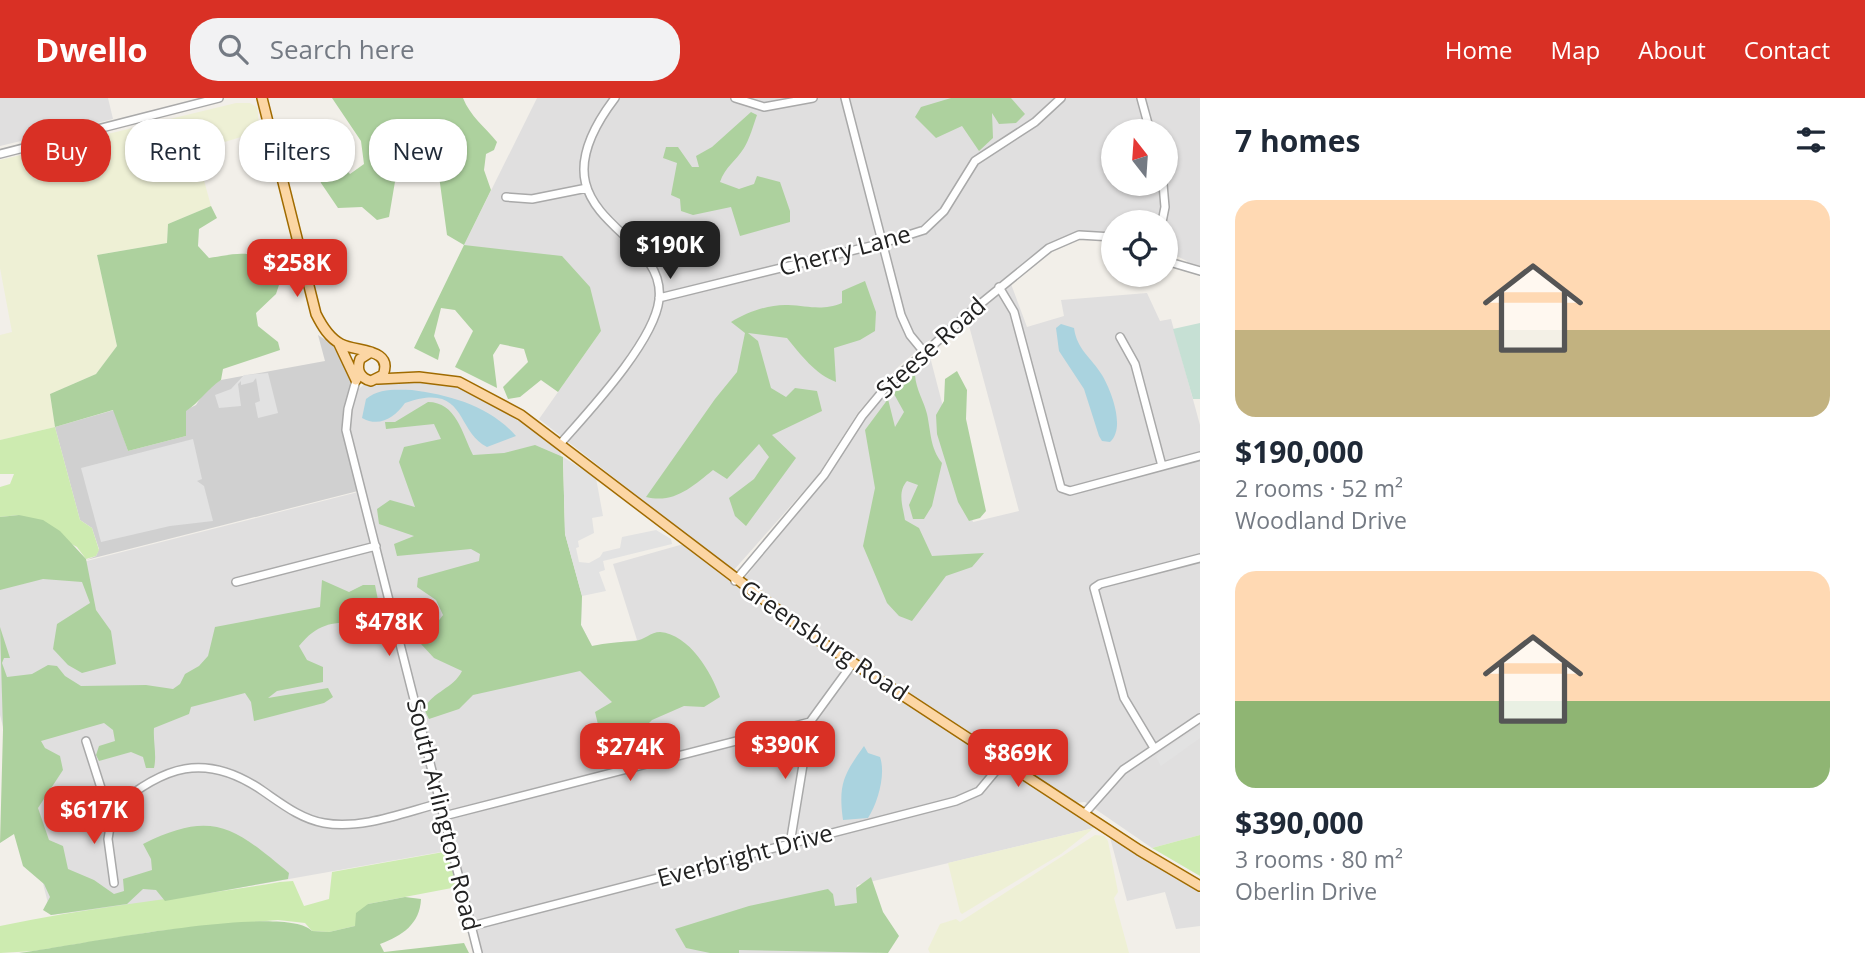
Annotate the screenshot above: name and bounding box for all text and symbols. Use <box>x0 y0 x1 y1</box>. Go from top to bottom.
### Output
search box <box>190 18 680 81</box>
text: Dwello <box>35 27 148 72</box>
icon: search <box>214 30 252 68</box>
text: Search here <box>270 31 415 67</box>
text: Home <box>1445 33 1513 66</box>
text: Map <box>1551 33 1600 66</box>
text: About <box>1638 33 1706 66</box>
text: Contact <box>1744 33 1830 66</box>
chip: Buy <box>21 119 111 182</box>
chip: Rent <box>125 119 225 182</box>
chip: Filters <box>239 119 355 182</box>
chip: New <box>369 119 467 182</box>
north arrow <box>1101 119 1178 196</box>
map controls <box>1101 119 1178 287</box>
text: 7 homes <box>1235 120 1360 161</box>
icon: filters <box>1792 121 1830 159</box>
button: locate <box>1101 210 1178 287</box>
street label: Cherry Lane <box>775 216 914 283</box>
pin: $190K <box>621 222 719 281</box>
text: $190K <box>636 228 704 260</box>
pin: $258K <box>248 240 346 299</box>
icon: home <box>1470 245 1596 371</box>
text: $258K <box>263 246 331 278</box>
street label: Steese Road <box>868 289 992 405</box>
text: $190,000 <box>1235 431 1364 472</box>
text: 2 rooms · 52 m² <box>1235 472 1403 504</box>
text: Woodland Drive <box>1235 504 1407 536</box>
street label: Greensburg Road <box>734 571 915 708</box>
pin: $478K <box>340 598 438 658</box>
text: $478K <box>355 605 423 637</box>
icon: home <box>1470 616 1596 742</box>
street label: South Arlington Road <box>400 695 489 934</box>
pin: $390K <box>736 722 834 781</box>
pin: $274K <box>581 724 679 783</box>
text: $390K <box>751 728 819 760</box>
text: $274K <box>596 730 664 762</box>
pin: $869K <box>969 730 1067 789</box>
text: $869K <box>984 736 1052 768</box>
pin: $617K <box>45 786 143 846</box>
text: $617K <box>60 793 128 825</box>
text: $390,000 <box>1235 802 1364 843</box>
street label: Everbright Drive <box>653 815 836 894</box>
text: 3 rooms · 80 m² <box>1235 843 1403 875</box>
text: Oberlin Drive <box>1235 875 1377 907</box>

